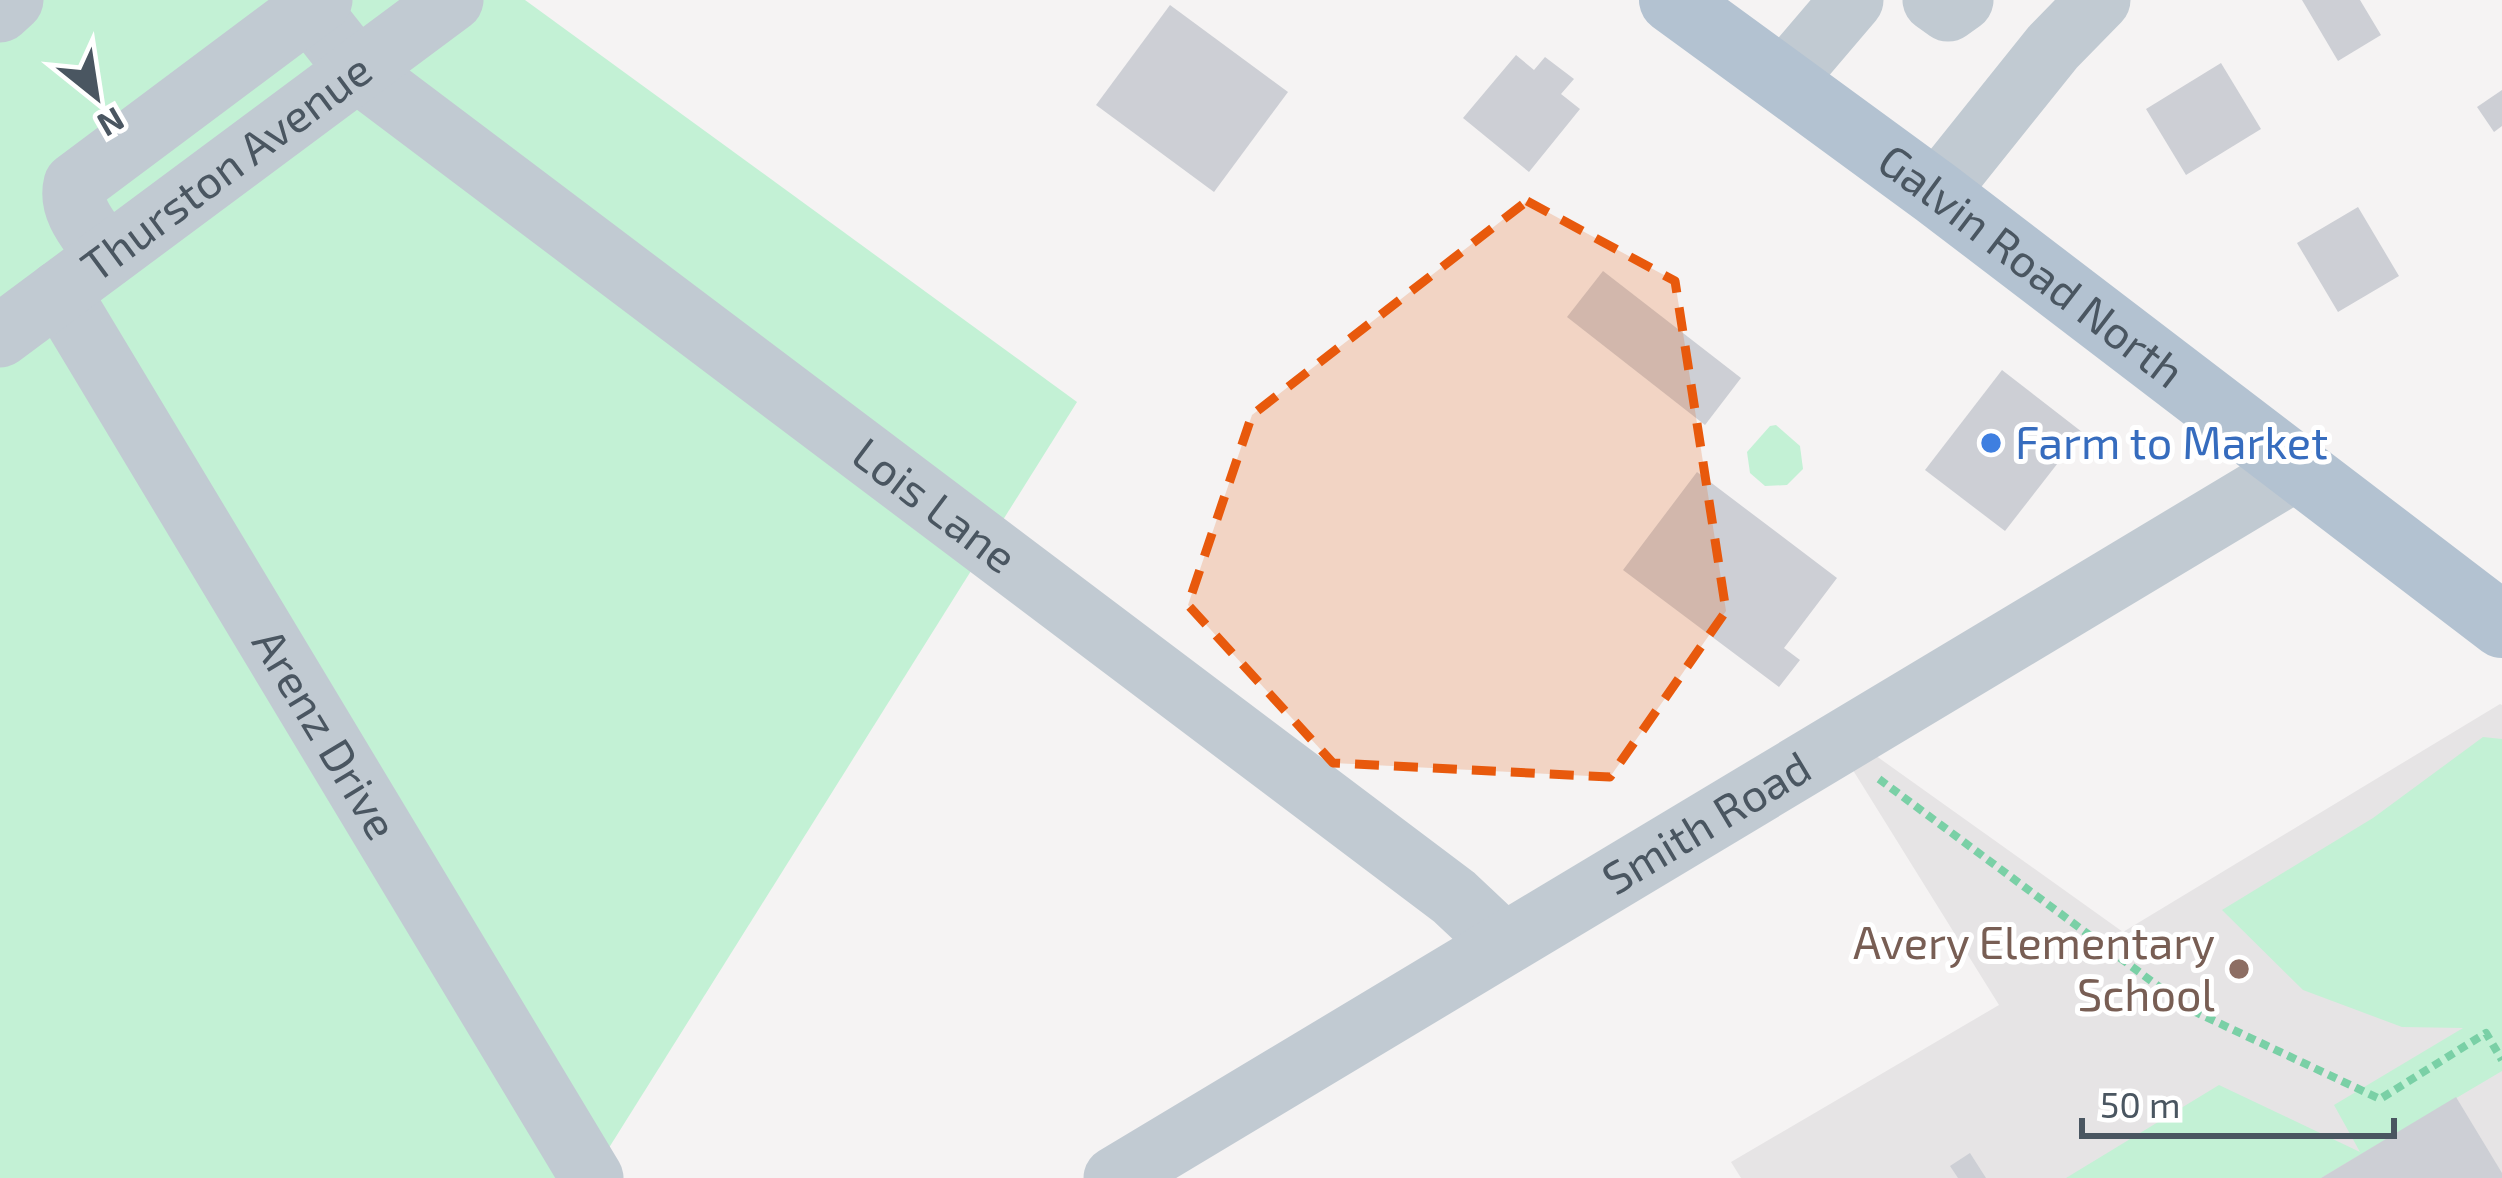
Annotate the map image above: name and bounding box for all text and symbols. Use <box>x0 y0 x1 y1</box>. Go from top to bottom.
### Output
north arrow <box>36 36 156 156</box>
street label: Thurston Avenue <box>70 41 381 292</box>
text: N <box>91 100 132 146</box>
street label: Galvin Road North <box>1869 132 2196 398</box>
place label: Farm to Market <box>2015 414 2328 468</box>
street label: Lois Lane <box>843 425 1028 583</box>
marker: Farm to Market <box>1978 430 2004 456</box>
street label: Arenz Drive <box>243 618 411 848</box>
street label: Smith Road <box>1592 738 1819 904</box>
place label: Avery Elementary School <box>1853 914 2215 1020</box>
marker: Avery Elementary School <box>2226 956 2252 982</box>
scale bar <box>2082 1064 2394 1138</box>
text: 50 m <box>2100 1082 2181 1125</box>

